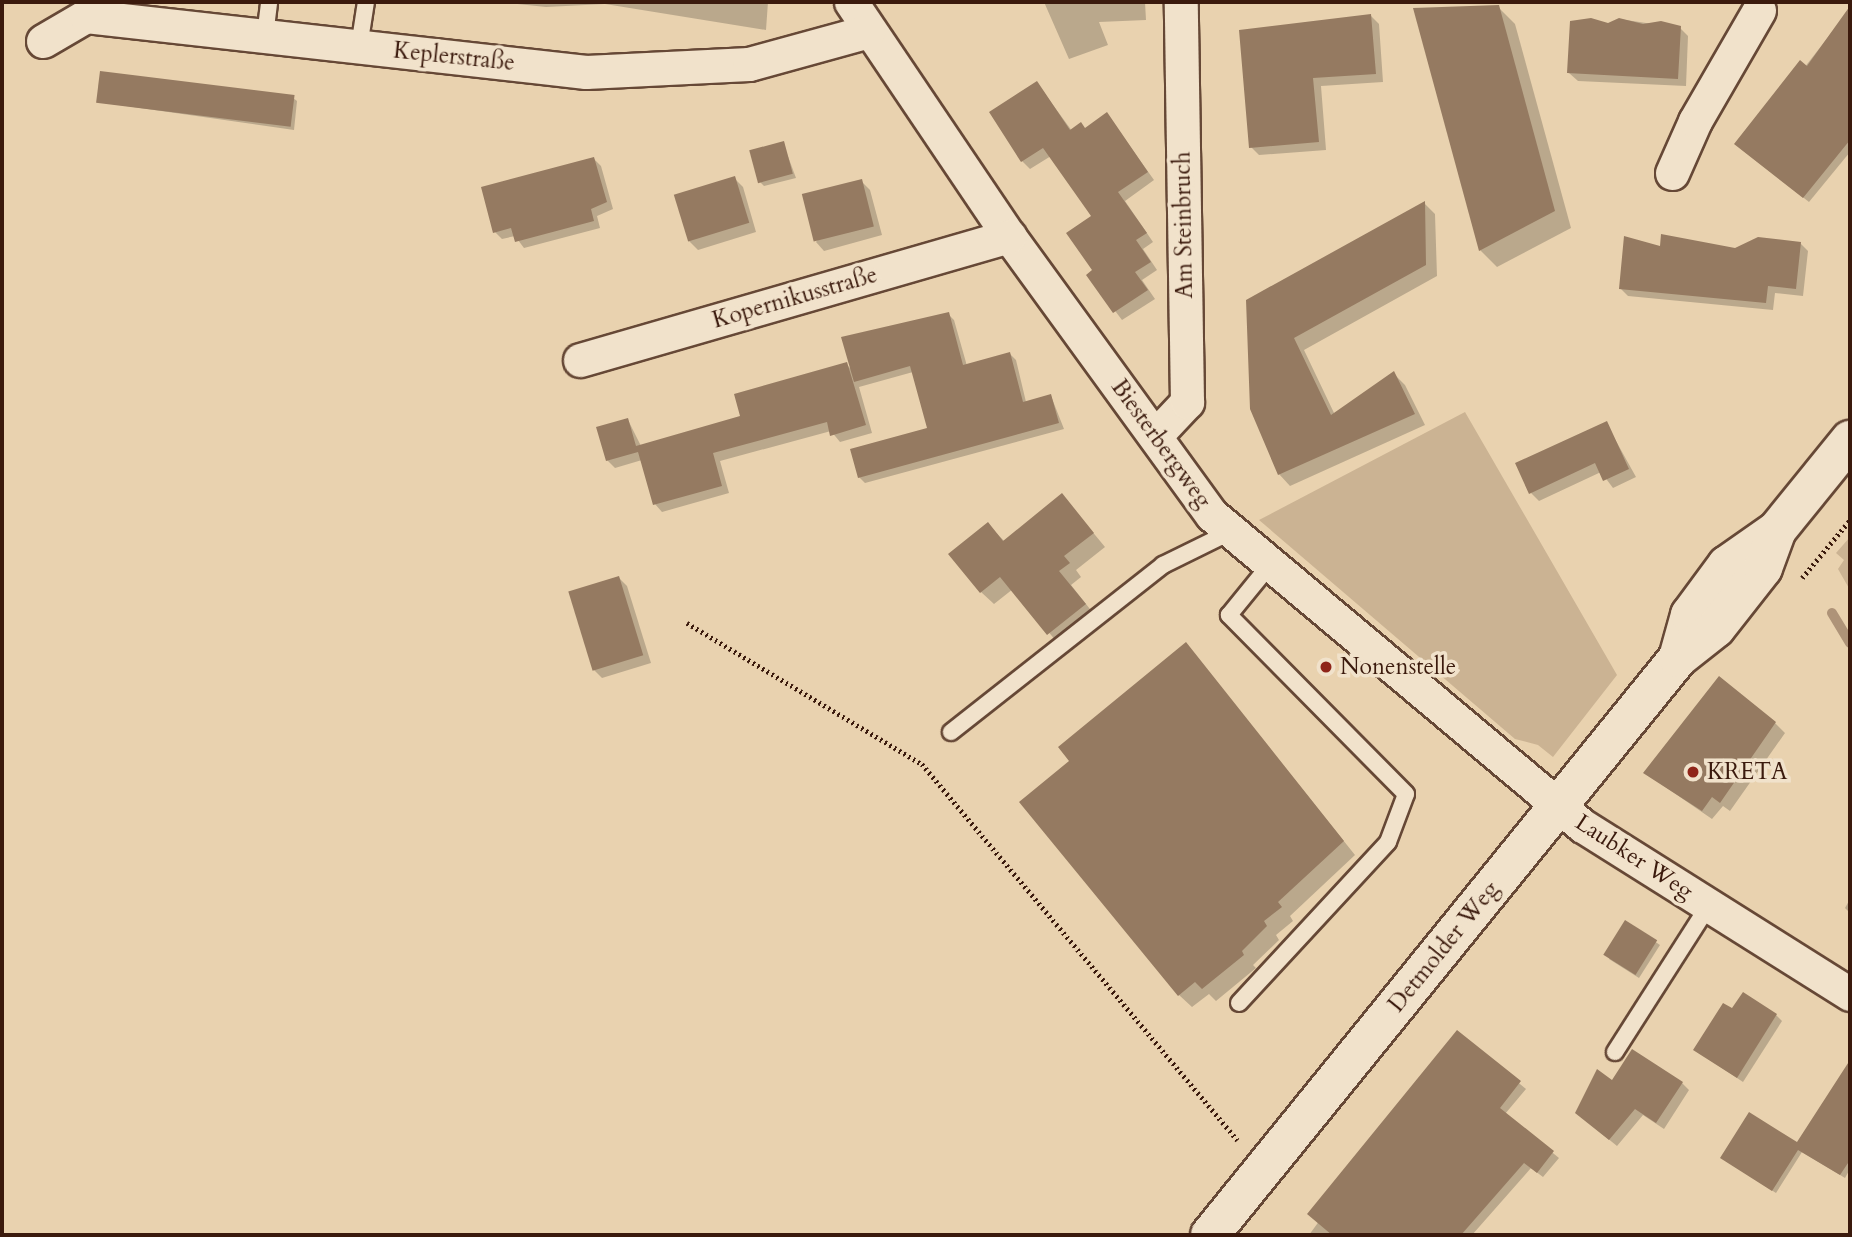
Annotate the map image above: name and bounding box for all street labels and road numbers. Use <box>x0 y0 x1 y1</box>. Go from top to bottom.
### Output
street label: Keplerstraße <box>392 37 516 77</box>
street label: Am Steinbruch <box>1169 151 1199 299</box>
street label: Kopernikusstraße <box>709 261 881 335</box>
street label: Biesterbergweg <box>1105 374 1217 514</box>
street label: Laubker Weg <box>1570 809 1698 905</box>
street label: Detmolder Weg <box>1383 876 1505 1018</box>

